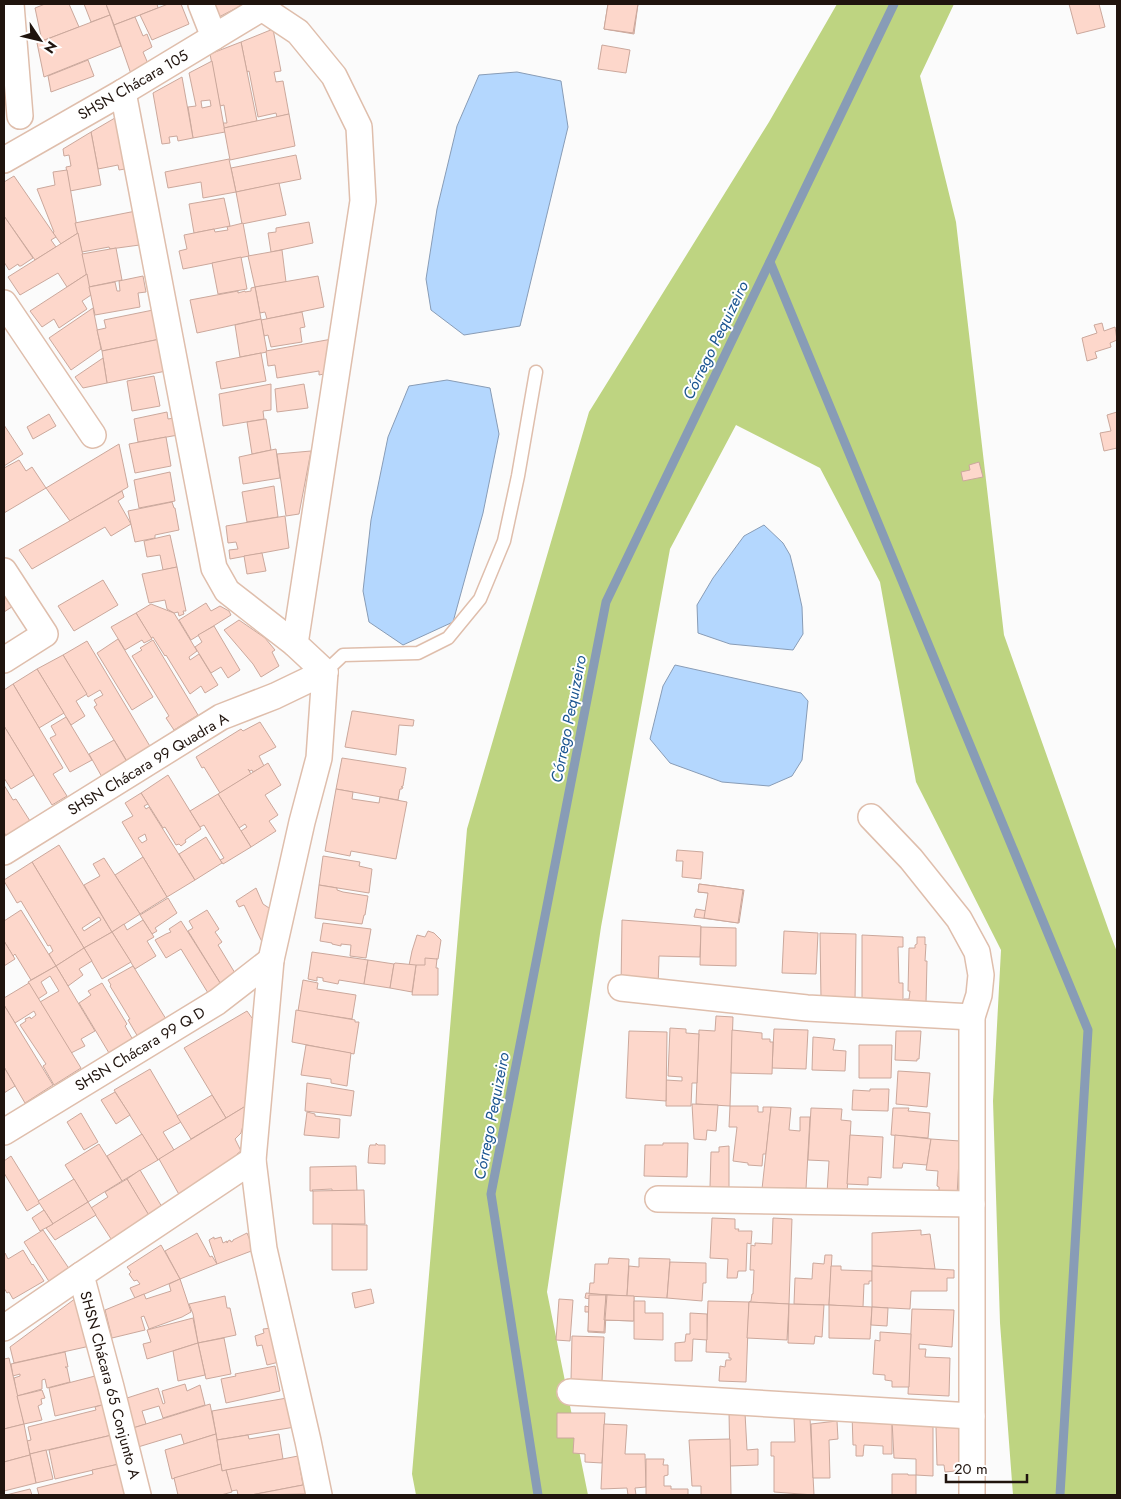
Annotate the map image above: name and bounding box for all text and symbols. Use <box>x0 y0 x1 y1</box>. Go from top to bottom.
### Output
north arrow <box>15 15 65 65</box>
text: N <box>39 37 62 58</box>
street label: SHSN Chácara 105 <box>74 44 192 126</box>
water label: Córrego Pequizeiro <box>677 277 754 403</box>
water label: Córrego Pequizeiro <box>545 653 592 785</box>
street label: SHSN Chácara 99 Quadra A <box>63 707 233 821</box>
street label: SHSN Chácara 99 Q D <box>71 1001 209 1097</box>
water label: Córrego Pequizeiro <box>468 1050 515 1182</box>
street label: SHSN Chácara 65 Conjunto A <box>74 1289 146 1481</box>
scale bar <box>946 1452 1027 1484</box>
text: 20 m <box>954 1458 988 1480</box>

